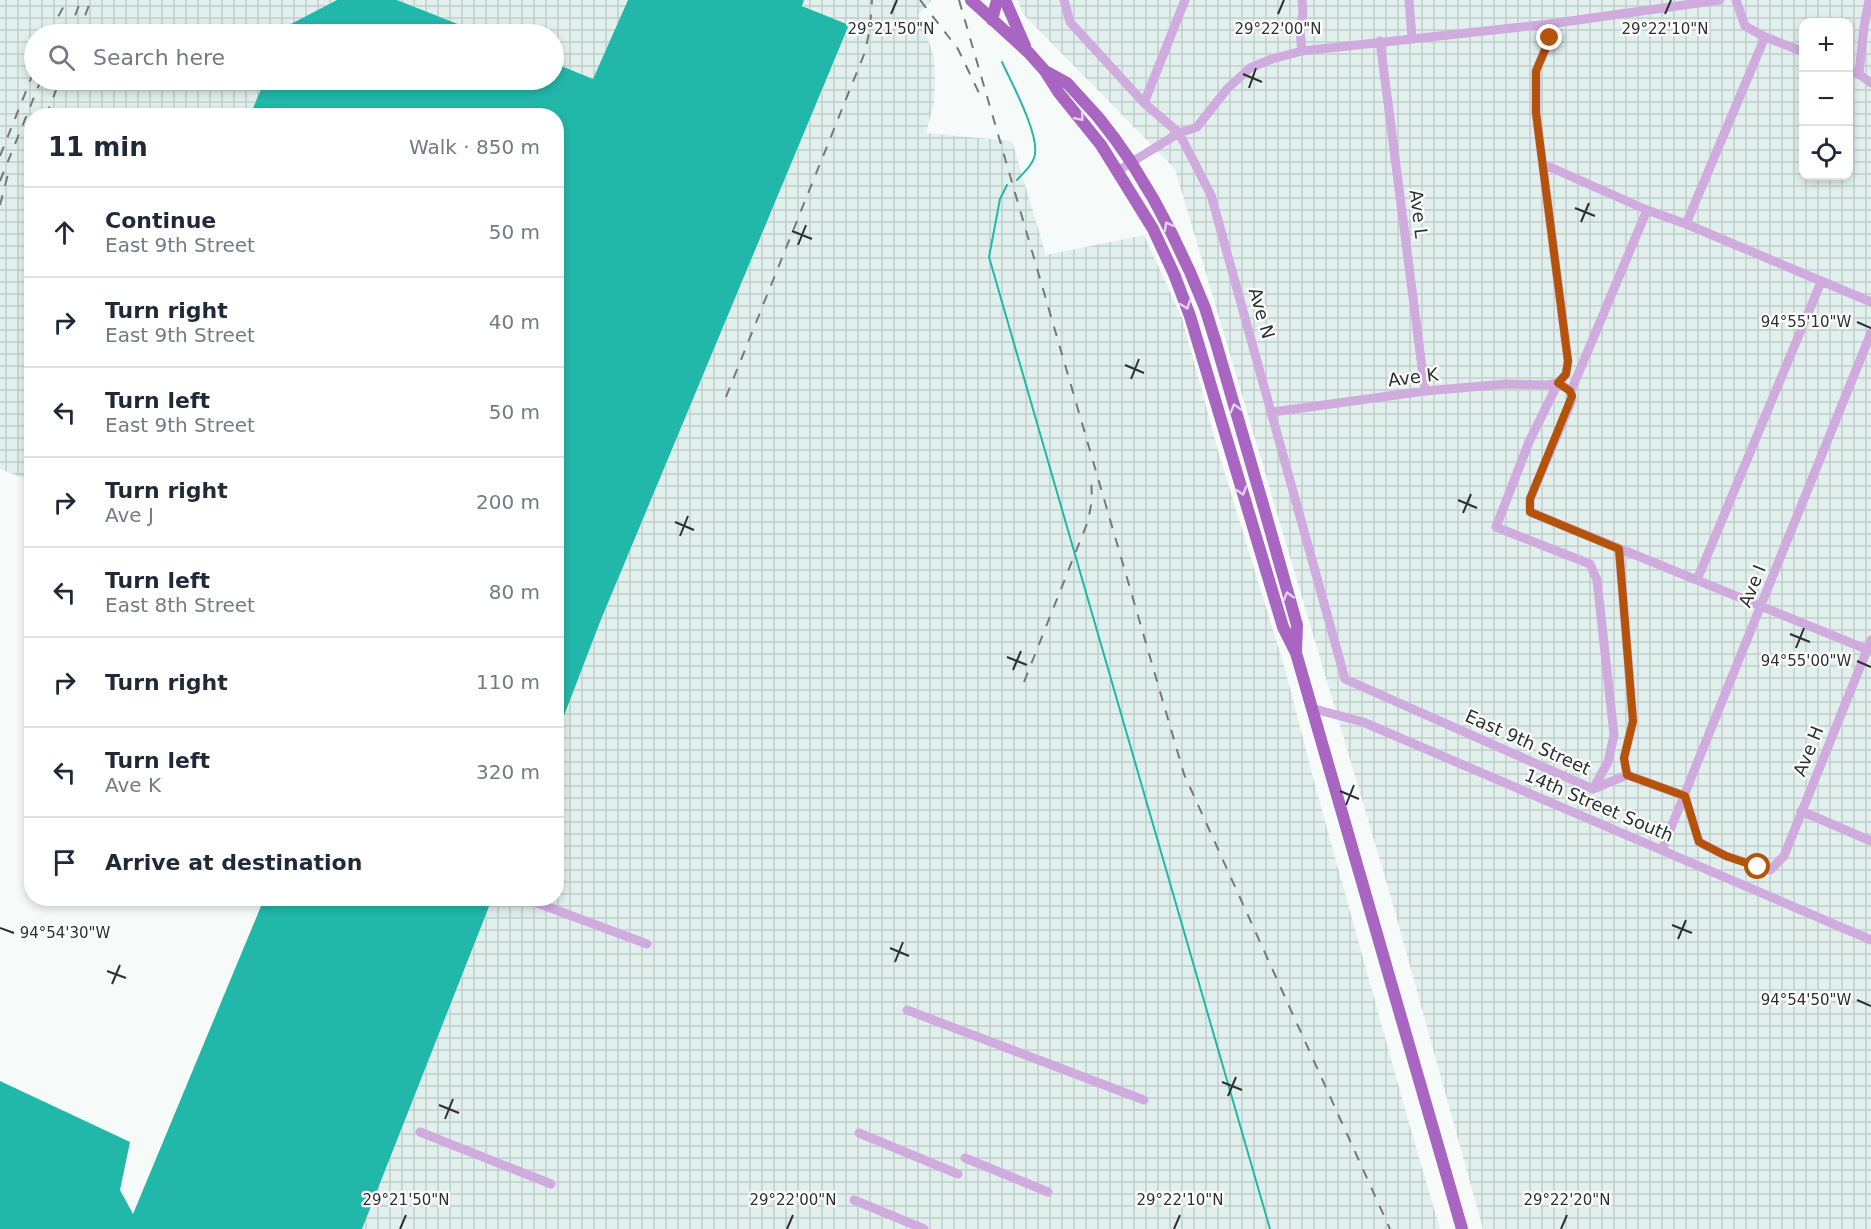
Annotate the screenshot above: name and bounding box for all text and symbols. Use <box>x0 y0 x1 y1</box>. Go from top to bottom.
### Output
map controls <box>1799 18 1853 180</box>
button: + <box>1799 18 1853 72</box>
text: 29°21'50"N <box>847 20 935 38</box>
text: 29°22'00"N <box>1234 20 1322 38</box>
text: 29°22'10"N <box>1621 20 1709 38</box>
search box <box>24 24 564 90</box>
route end <box>1536 24 1562 50</box>
icon: search <box>45 41 78 74</box>
text: Search here <box>93 45 225 70</box>
button: − <box>1799 72 1853 126</box>
one-way arrow <box>1073 110 1084 121</box>
button: locate <box>1799 126 1853 180</box>
text: 11 min <box>48 132 148 162</box>
text: Walk · 850 m <box>409 135 540 159</box>
street label: Ave L <box>1406 189 1432 239</box>
text: Continue <box>105 208 216 233</box>
icon: ahead <box>48 216 81 249</box>
text: 50 m <box>489 220 540 244</box>
one-way arrow <box>1164 222 1175 232</box>
text: East 9th Street <box>105 233 255 257</box>
street label: Ave N <box>1245 285 1279 341</box>
text: Turn right <box>105 298 228 323</box>
one-way arrow <box>1178 299 1191 309</box>
icon: right <box>48 306 81 339</box>
text: 40 m <box>489 310 540 334</box>
text: 94°55'10"W <box>1761 313 1851 331</box>
text: East 9th Street <box>105 323 255 347</box>
street label: Ave K <box>1387 363 1441 390</box>
text: Turn left <box>105 388 210 413</box>
icon: left <box>48 396 81 429</box>
text: 50 m <box>489 400 540 424</box>
one-way arrow <box>1230 404 1242 414</box>
text: East 9th Street <box>105 413 255 437</box>
text: Turn right <box>105 478 228 503</box>
one-way arrow <box>1235 485 1247 496</box>
icon: right <box>48 486 81 519</box>
text: 200 m <box>476 490 540 514</box>
text: Ave J <box>105 503 154 527</box>
street label: Ave I <box>1734 562 1770 610</box>
text: Turn left <box>105 568 210 593</box>
icon: left <box>48 576 81 609</box>
text: 80 m <box>489 580 540 604</box>
one-way arrow <box>1283 591 1295 602</box>
text: East 8th Street <box>105 593 255 617</box>
text: 94°55'00"W <box>1761 652 1851 670</box>
icon: right <box>48 666 81 699</box>
text: Turn right <box>105 670 228 695</box>
text: 110 m <box>476 670 540 694</box>
street label: East 9th Street <box>1462 705 1594 779</box>
street label: Ave H <box>1788 723 1828 779</box>
text: Turn left <box>105 748 210 773</box>
icon: left <box>48 756 81 789</box>
text: 320 m <box>476 760 540 784</box>
street label: 14th Street South <box>1521 764 1677 846</box>
text: Ave K <box>105 773 161 797</box>
icon: arrive <box>48 846 81 879</box>
text: Arrive at destination <box>105 850 362 875</box>
route start <box>1744 853 1770 879</box>
text: 94°54'30"W <box>20 924 110 942</box>
text: 94°54'50"W <box>1761 991 1851 1009</box>
text: 29°21'50"N <box>362 1191 450 1209</box>
text: 29°22'00"N <box>749 1191 837 1209</box>
text: 29°22'10"N <box>1136 1191 1224 1209</box>
text: 29°22'20"N <box>1523 1191 1611 1209</box>

